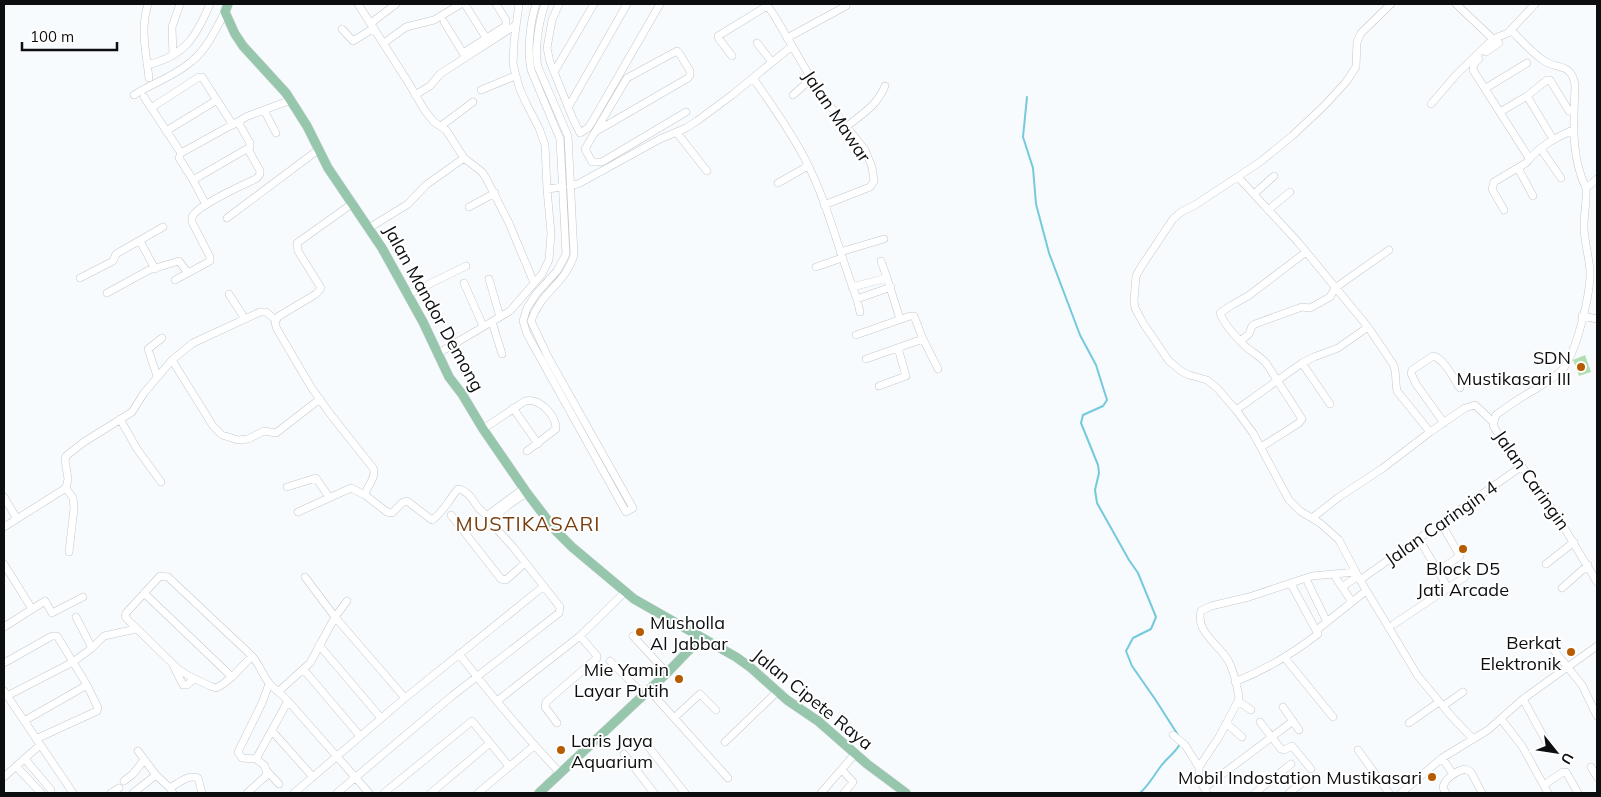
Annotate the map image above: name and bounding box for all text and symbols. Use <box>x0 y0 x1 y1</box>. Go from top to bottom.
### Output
scale bar <box>22 20 118 52</box>
text: 100 m <box>30 27 74 46</box>
street label: Jalan Mawar <box>798 66 876 167</box>
street label: Jalan Mandor Demong <box>379 221 489 395</box>
place label: SDN Mustikasari III <box>1457 346 1571 390</box>
marker: SDN Mustikasari III <box>1575 361 1587 373</box>
street label: Jalan Caringin <box>1489 426 1575 534</box>
street label: Jalan Caringin 4 <box>1380 475 1502 570</box>
district label: MUSTIKASARI <box>455 511 601 536</box>
marker: Block D5 Jati Arcade <box>1457 543 1469 555</box>
place label: Block D5 Jati Arcade <box>1417 557 1509 601</box>
place label: Musholla Al Jabbar <box>650 611 728 655</box>
marker: Musholla Al Jabbar <box>634 626 646 638</box>
place label: Berkat Elektronik <box>1480 631 1562 675</box>
street label: Jalan Cipete Raya <box>748 643 878 755</box>
marker: Berkat Elektronik <box>1565 646 1577 658</box>
place label: Mie Yamin Layar Putih <box>574 658 669 702</box>
marker: Mie Yamin Layar Putih <box>673 673 685 685</box>
north arrow <box>1531 727 1581 777</box>
place label: Laris Jaya Aquarium <box>571 729 653 773</box>
marker: Laris Jaya Aquarium <box>555 744 567 756</box>
text: U <box>1557 750 1578 767</box>
place label: Mobil Indostation Mustikasari <box>1178 766 1422 789</box>
marker: Mobil Indostation Mustikasari <box>1426 771 1438 783</box>

